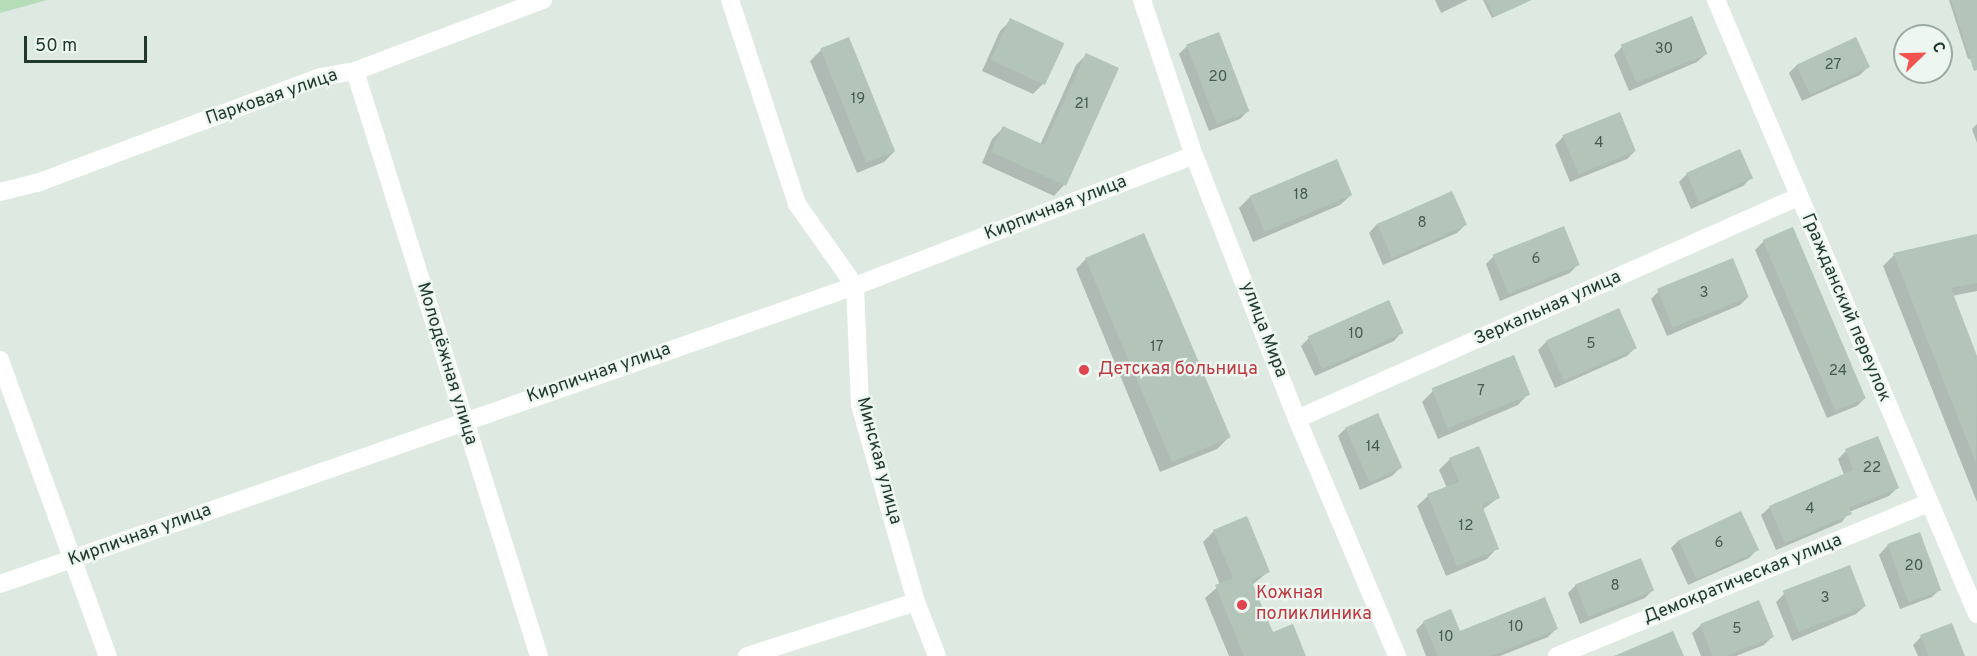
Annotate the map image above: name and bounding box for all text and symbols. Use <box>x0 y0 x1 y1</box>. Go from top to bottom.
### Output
scale bar <box>27 24 150 62</box>
north arrow <box>1893 24 1953 84</box>
text: 50 m <box>35 35 77 58</box>
text: С <box>1927 39 1949 56</box>
house number: 30 <box>1655 41 1673 59</box>
house number: 27 <box>1825 57 1841 75</box>
street label: Парковая улица <box>203 65 341 131</box>
house number: 20 <box>1209 69 1227 87</box>
house number: 19 <box>851 91 865 109</box>
house number: 21 <box>1075 96 1089 114</box>
house number: 4 <box>1594 135 1604 153</box>
street label: Кирпичная улица <box>982 172 1130 246</box>
house number: 18 <box>1294 187 1308 205</box>
street label: Гражданский переулок <box>1795 211 1895 405</box>
house number: 8 <box>1417 215 1427 233</box>
house number: 6 <box>1532 251 1540 269</box>
street label: Зеркальная улица <box>1471 267 1625 351</box>
street label: улица Мира <box>1235 279 1291 381</box>
street label: Молодёжная улица <box>411 280 481 448</box>
house number: 3 <box>1699 285 1709 303</box>
house number: 10 <box>1348 326 1364 344</box>
house number: 5 <box>1586 336 1596 354</box>
street label: Кирпичная улица <box>524 339 674 409</box>
house number: 17 <box>1150 339 1164 357</box>
place label: Детская больница <box>1098 359 1258 381</box>
marker: Детская больница <box>1075 361 1093 379</box>
house number: 24 <box>1829 363 1847 381</box>
house number: 7 <box>1477 383 1485 401</box>
street label: Минская улица <box>851 395 905 527</box>
house number: 14 <box>1366 439 1380 457</box>
house number: 22 <box>1863 460 1881 478</box>
street label: Кирпичная улица <box>65 500 215 572</box>
house number: 4 <box>1805 501 1815 519</box>
house number: 12 <box>1459 518 1473 536</box>
street label: Демократическая улица <box>1641 530 1845 630</box>
house number: 6 <box>1715 535 1723 553</box>
house number: 20 <box>1905 558 1923 576</box>
house number: 8 <box>1610 578 1620 596</box>
place label: Кожная поликлиника <box>1256 584 1372 626</box>
house number: 3 <box>1820 590 1830 608</box>
marker: Кожная поликлиника <box>1233 596 1251 614</box>
house number: 10 <box>1508 619 1524 637</box>
house number: 5 <box>1732 621 1742 639</box>
house number: 10 <box>1438 629 1454 647</box>

